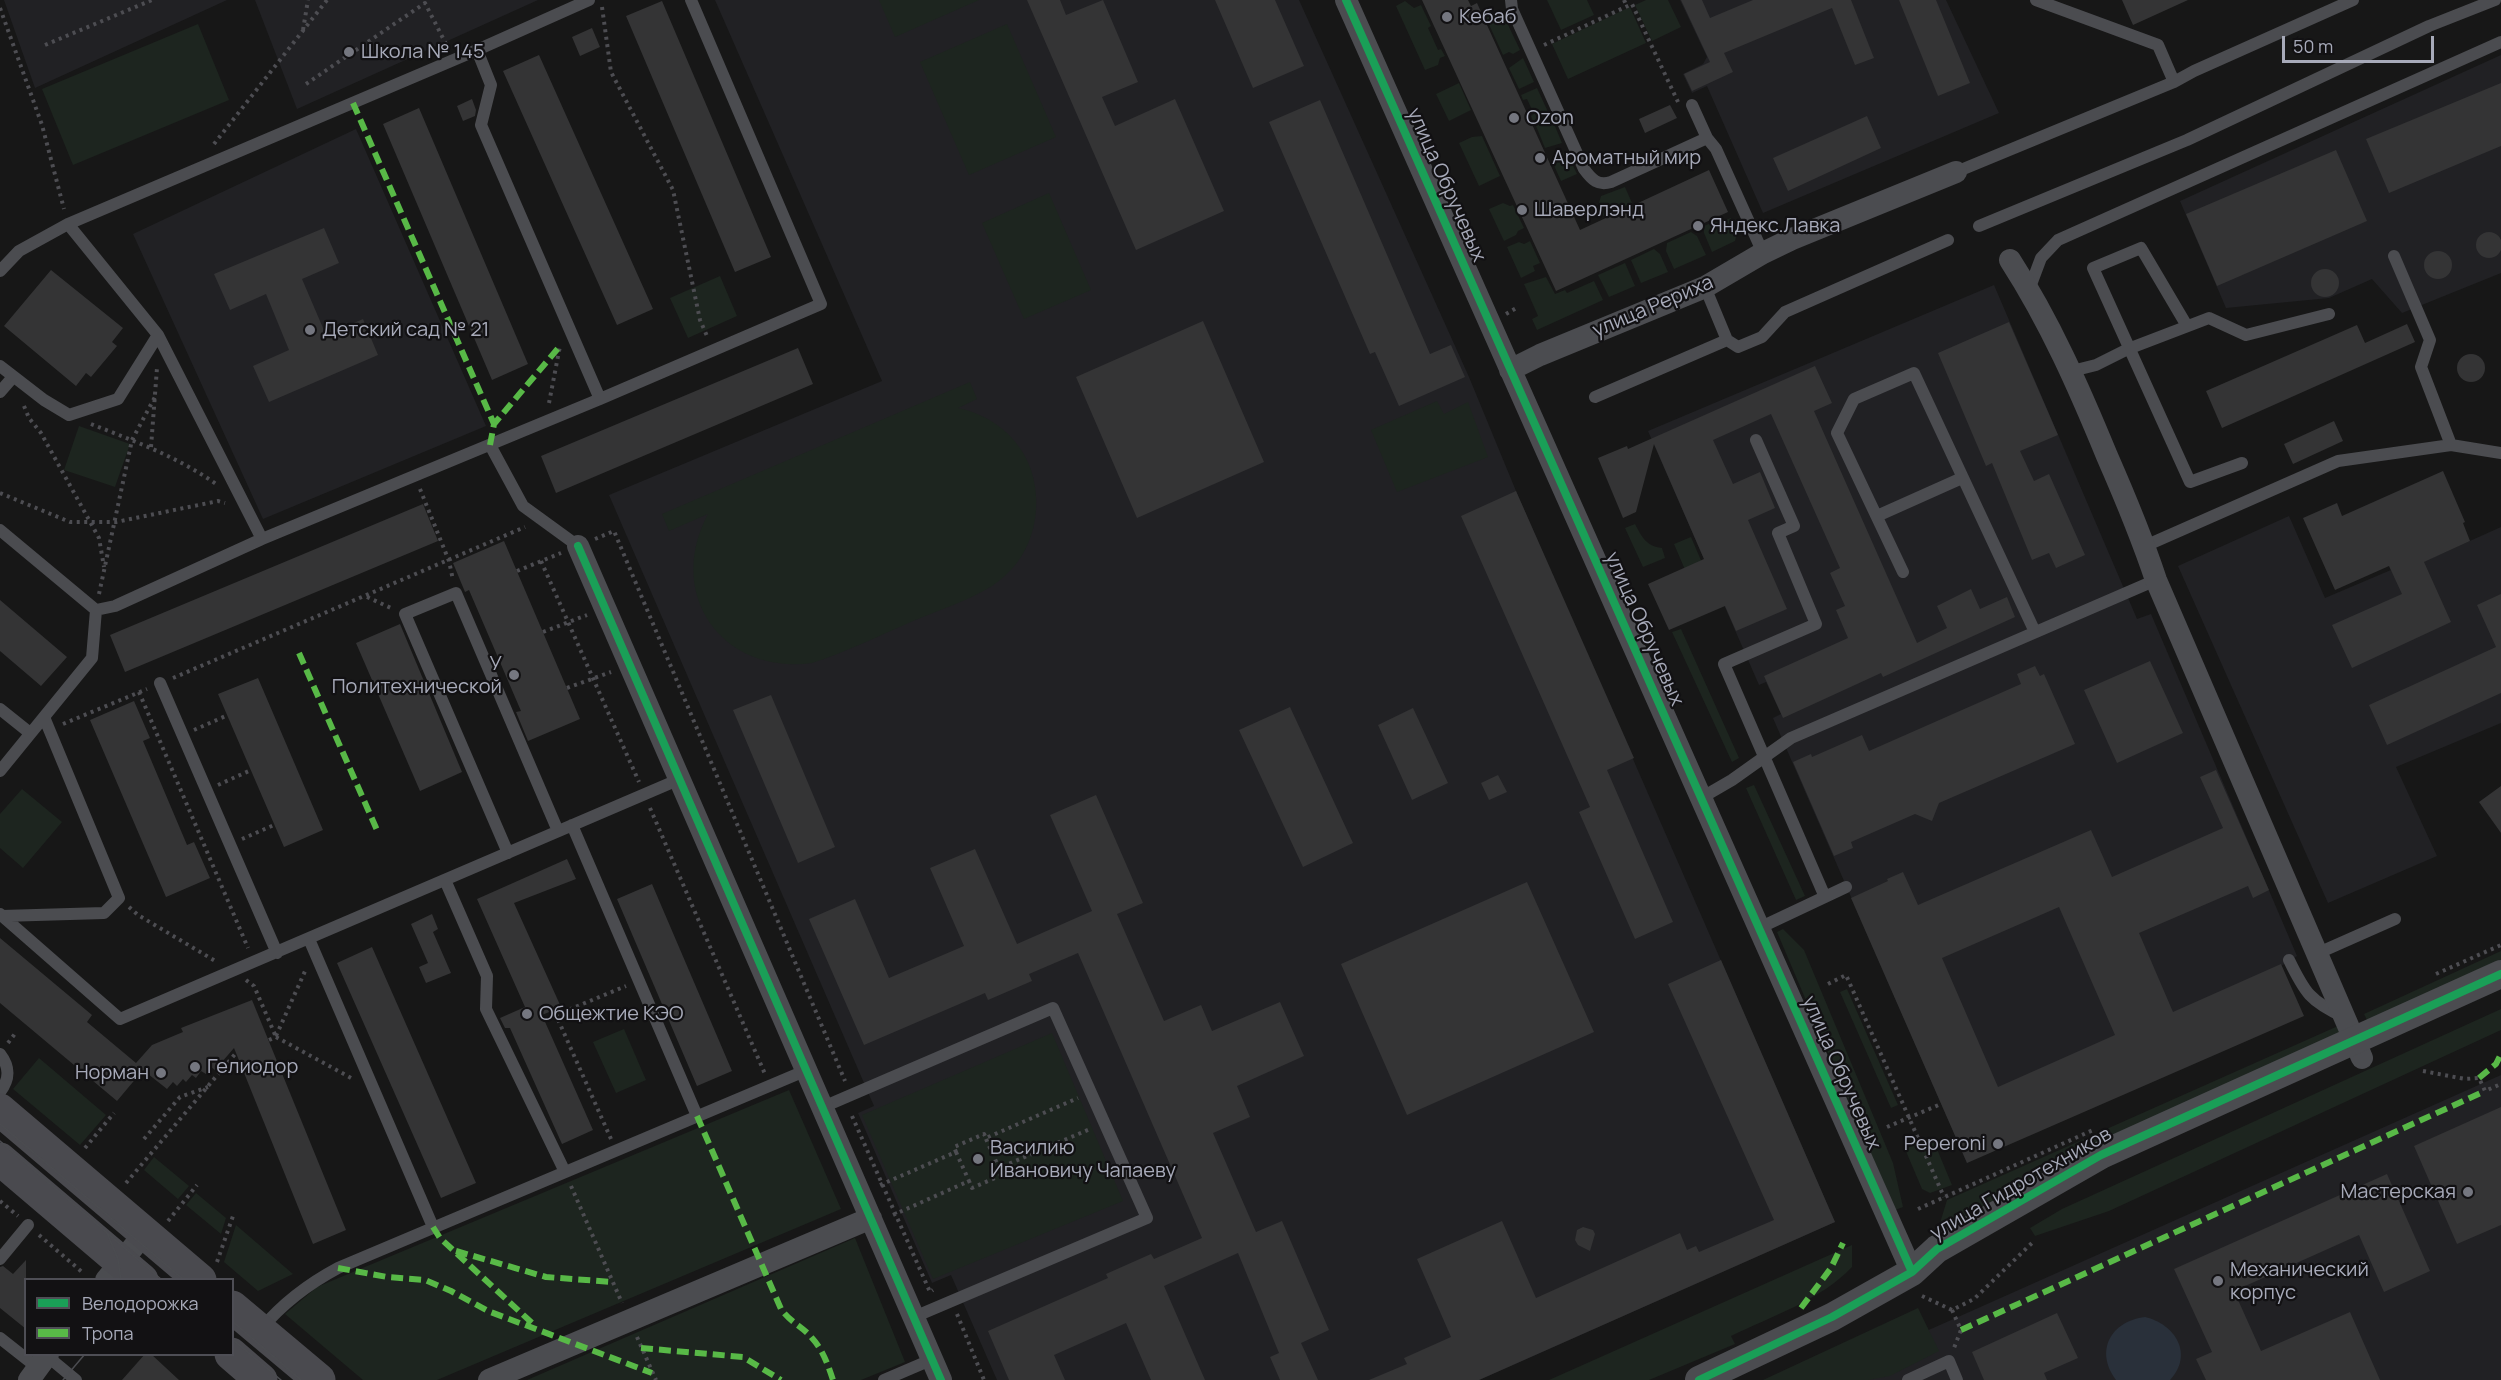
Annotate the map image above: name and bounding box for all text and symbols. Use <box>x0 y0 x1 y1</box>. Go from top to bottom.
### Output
place label: Кебаб <box>1459 5 1516 29</box>
marker: Кебаб <box>1440 10 1454 24</box>
scale bar <box>2285 24 2436 62</box>
text: 50 m <box>2293 34 2333 58</box>
place label: Школа № 145 <box>361 40 485 64</box>
marker: Школа № 145 <box>342 45 356 59</box>
street label: улица Обручевых <box>1401 104 1491 266</box>
place label: Ozon <box>1526 106 1574 130</box>
marker: Ozon <box>1507 111 1521 125</box>
place label: Ароматный мир <box>1552 146 1701 170</box>
marker: Ароматный мир <box>1533 151 1547 165</box>
place label: Шаверлэнд <box>1534 198 1644 222</box>
marker: Шаверлэнд <box>1515 203 1529 217</box>
place label: Яндекс.Лавка <box>1710 214 1840 238</box>
marker: Яндекс.Лавка <box>1691 219 1705 233</box>
street label: улица Рериха <box>1589 271 1717 343</box>
place label: Детский сад № 21 <box>322 318 489 342</box>
marker: Детский сад № 21 <box>303 323 317 337</box>
street label: улица Обручевых <box>1599 548 1689 710</box>
place label: У Политехнической <box>332 652 502 699</box>
marker: У Политехнической <box>507 668 521 682</box>
street label: улица Обручевых <box>1796 992 1886 1154</box>
place label: Общежтие КЭО <box>539 1002 683 1026</box>
marker: Общежтие КЭО <box>520 1007 534 1021</box>
place label: Гелиодор <box>207 1055 298 1079</box>
marker: Гелиодор <box>188 1060 202 1074</box>
place label: Норман <box>75 1061 149 1085</box>
marker: Норман <box>154 1066 168 1080</box>
street label: улица Гидротехников <box>1926 1122 2116 1246</box>
place label: Peperoni <box>1904 1132 1986 1156</box>
place label: Василию Ивановичу Чапаеву <box>990 1136 1176 1183</box>
marker: Peperoni <box>1991 1137 2005 1151</box>
marker: Василию Ивановичу Чапаеву <box>971 1152 985 1166</box>
place label: Мастерская <box>2340 1180 2456 1204</box>
marker: Мастерская <box>2461 1185 2475 1199</box>
place label: Механический корпус <box>2230 1258 2369 1305</box>
marker: Механический корпус <box>2211 1274 2225 1288</box>
legend <box>24 1278 234 1356</box>
text: Велодорожка <box>82 1291 199 1315</box>
text: Тропа <box>82 1321 133 1345</box>

